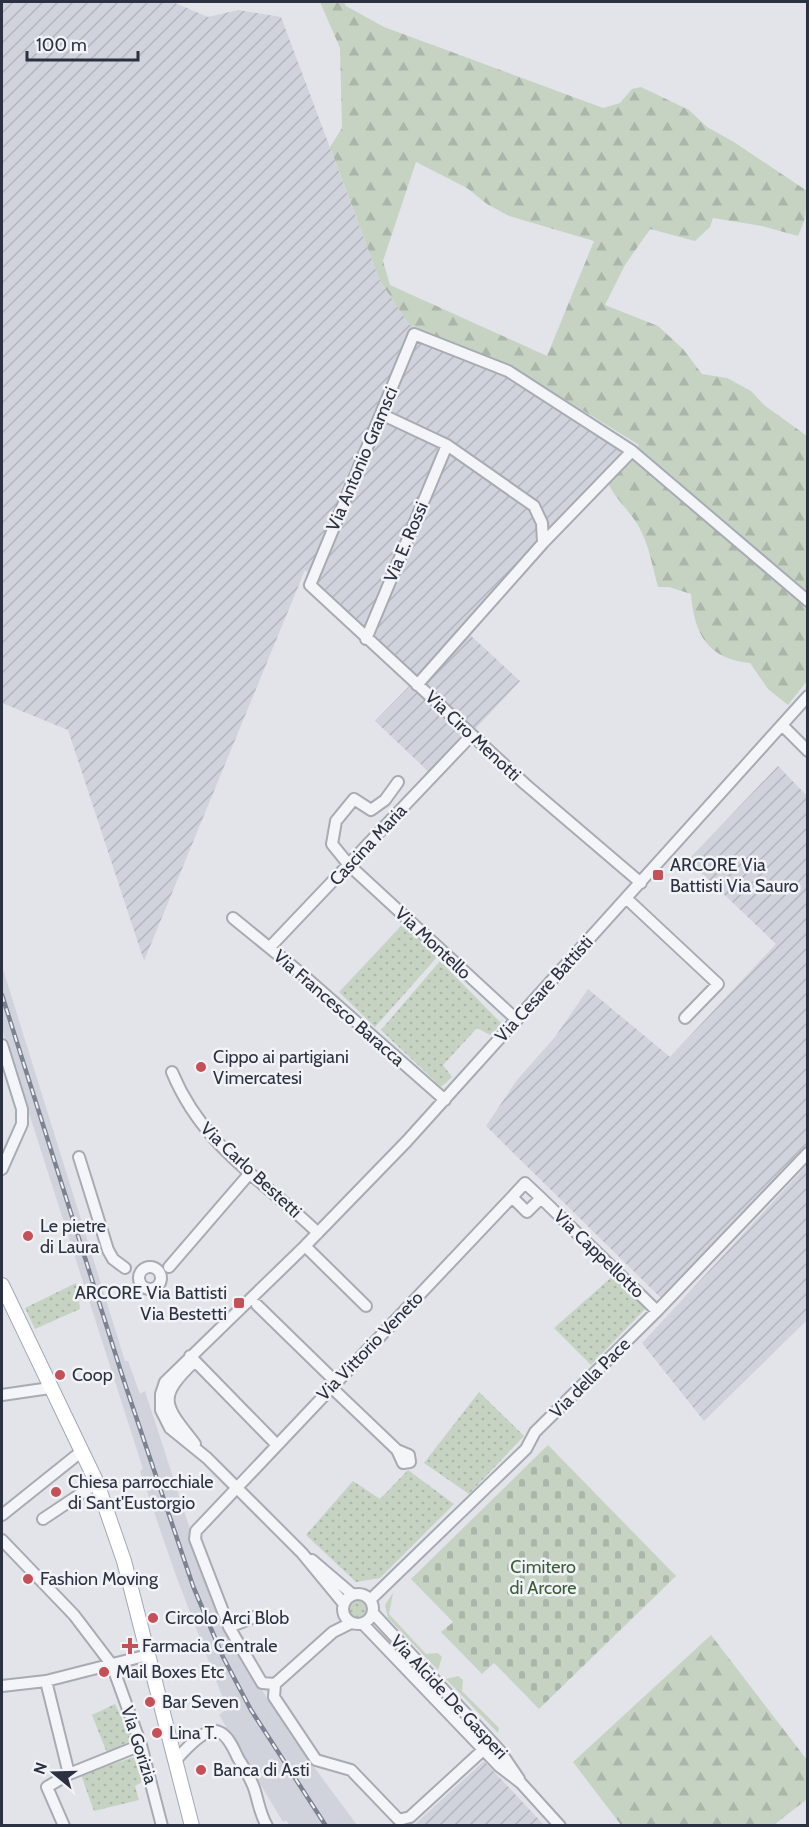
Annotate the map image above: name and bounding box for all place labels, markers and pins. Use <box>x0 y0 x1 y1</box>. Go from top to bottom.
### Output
place label: ARCORE Via Battisti Via Sauro <box>670 854 799 897</box>
marker: ARCORE Via Battisti Via Sauro <box>651 868 665 882</box>
place label: Cippo ai partigiani Vimercatesi <box>213 1046 349 1089</box>
marker: Cippo ai partigiani Vimercatesi <box>194 1060 208 1074</box>
place label: Le pietre di Laura <box>40 1215 106 1258</box>
marker: Le pietre di Laura <box>21 1229 35 1243</box>
place label: ARCORE Via Battisti Via Bestetti <box>75 1282 227 1325</box>
marker: ARCORE Via Battisti Via Bestetti <box>232 1296 246 1310</box>
place label: Coop <box>72 1364 113 1386</box>
marker: Coop <box>53 1368 67 1382</box>
place label: Chiesa parrocchiale di Sant'Eustorgio <box>68 1471 214 1514</box>
marker: Chiesa parrocchiale di Sant'Eustorgio <box>49 1485 63 1499</box>
place label: Fashion Moving <box>40 1568 159 1590</box>
marker: Fashion Moving <box>21 1572 35 1586</box>
place label: Circolo Arci Blob <box>165 1607 289 1629</box>
marker: Circolo Arci Blob <box>146 1611 160 1625</box>
place label: Farmacia Centrale <box>142 1635 277 1657</box>
marker: Farmacia Centrale <box>123 1639 137 1653</box>
place label: Mail Boxes Etc <box>116 1661 224 1683</box>
marker: Mail Boxes Etc <box>97 1665 111 1679</box>
place label: Bar Seven <box>162 1691 239 1713</box>
marker: Bar Seven <box>143 1695 157 1709</box>
place label: Lina T. <box>169 1722 217 1744</box>
marker: Lina T. <box>150 1726 164 1740</box>
place label: Banca di Asti <box>213 1759 310 1781</box>
marker: Banca di Asti <box>194 1763 208 1777</box>

